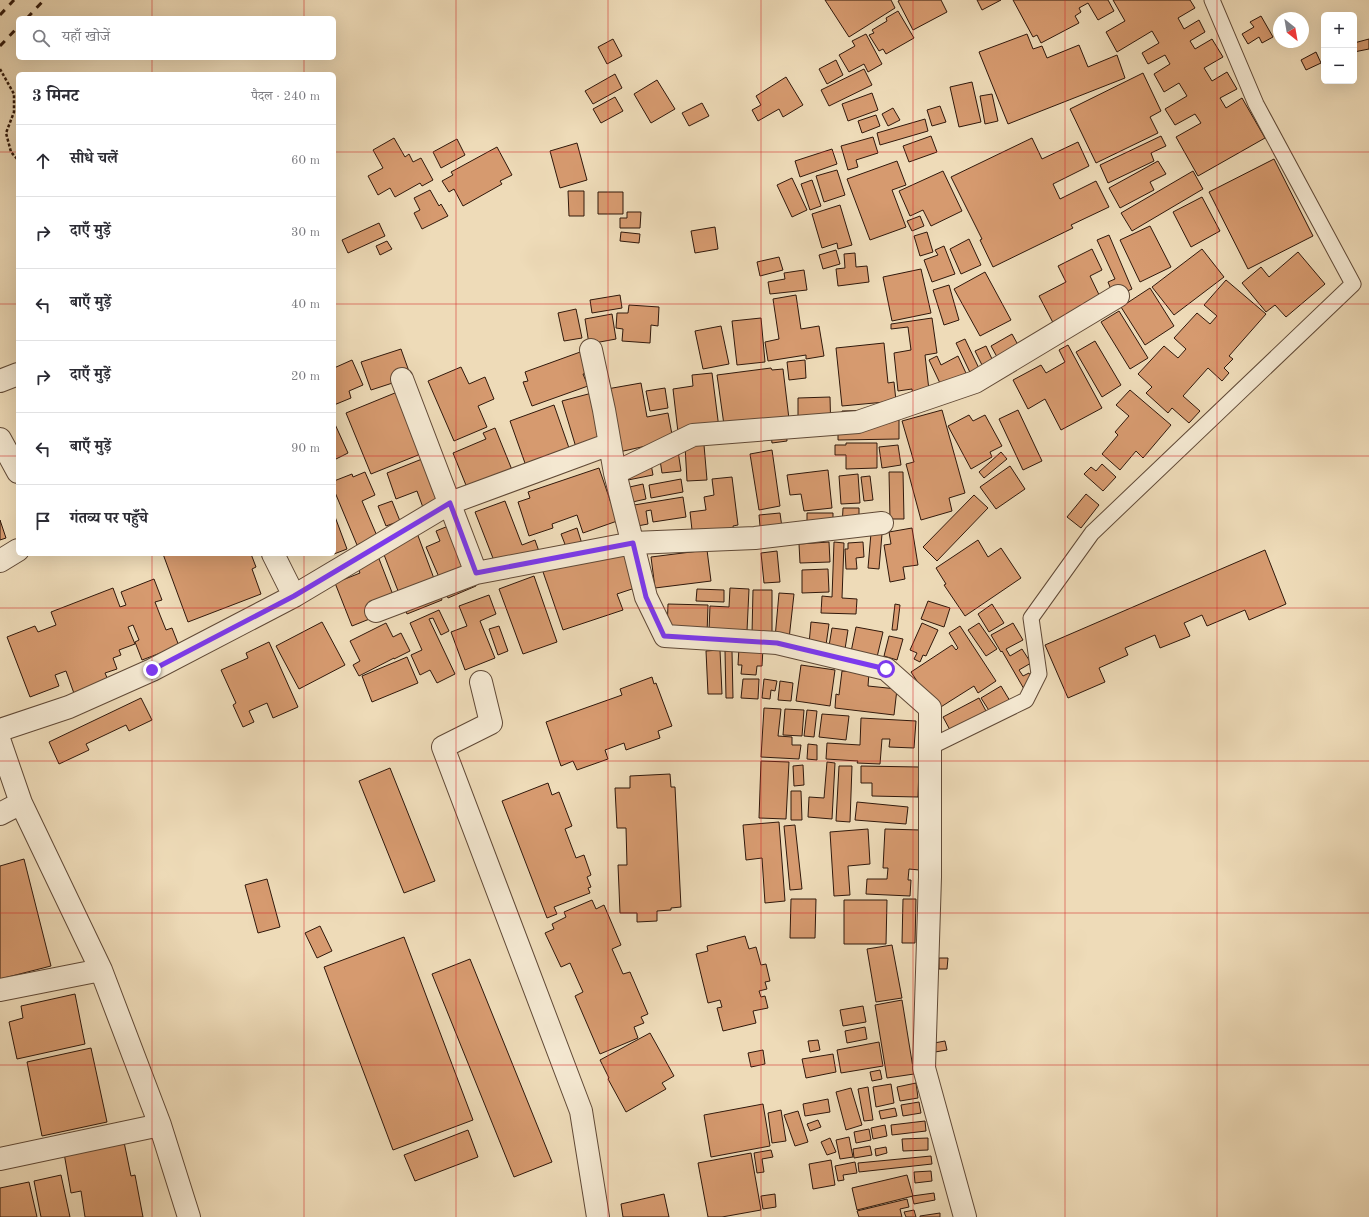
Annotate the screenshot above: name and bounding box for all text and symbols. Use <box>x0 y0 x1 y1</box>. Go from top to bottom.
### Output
north arrow <box>1273 12 1309 48</box>
map controls <box>1321 12 1357 84</box>
button: + <box>1321 12 1357 48</box>
search box <box>16 16 336 60</box>
icon: search <box>30 27 52 49</box>
text: यहाँ खोजें <box>62 30 110 45</box>
button: − <box>1321 48 1357 84</box>
text: 3 मिनट <box>32 88 79 105</box>
text: पैदल · 240 m <box>251 90 320 103</box>
icon: ahead <box>32 150 54 172</box>
text: सीधे चलें <box>70 152 118 167</box>
text: 60 m <box>291 154 320 167</box>
icon: right <box>32 222 54 244</box>
text: दाएँ मुड़ें <box>70 224 111 239</box>
text: 30 m <box>291 226 320 239</box>
icon: left <box>32 294 54 316</box>
text: बाएँ मुड़ें <box>70 296 111 311</box>
text: 40 m <box>291 298 320 311</box>
icon: right <box>32 366 54 388</box>
text: दाएँ मुड़ें <box>70 368 111 383</box>
text: 20 m <box>291 370 320 383</box>
icon: left <box>32 438 54 460</box>
text: बाएँ मुड़ें <box>70 440 111 455</box>
text: 90 m <box>291 442 320 455</box>
icon: arrive <box>32 510 54 532</box>
text: गंतव्य पर पहुँचे <box>70 512 148 527</box>
route start <box>877 660 895 678</box>
route end <box>143 661 161 679</box>

